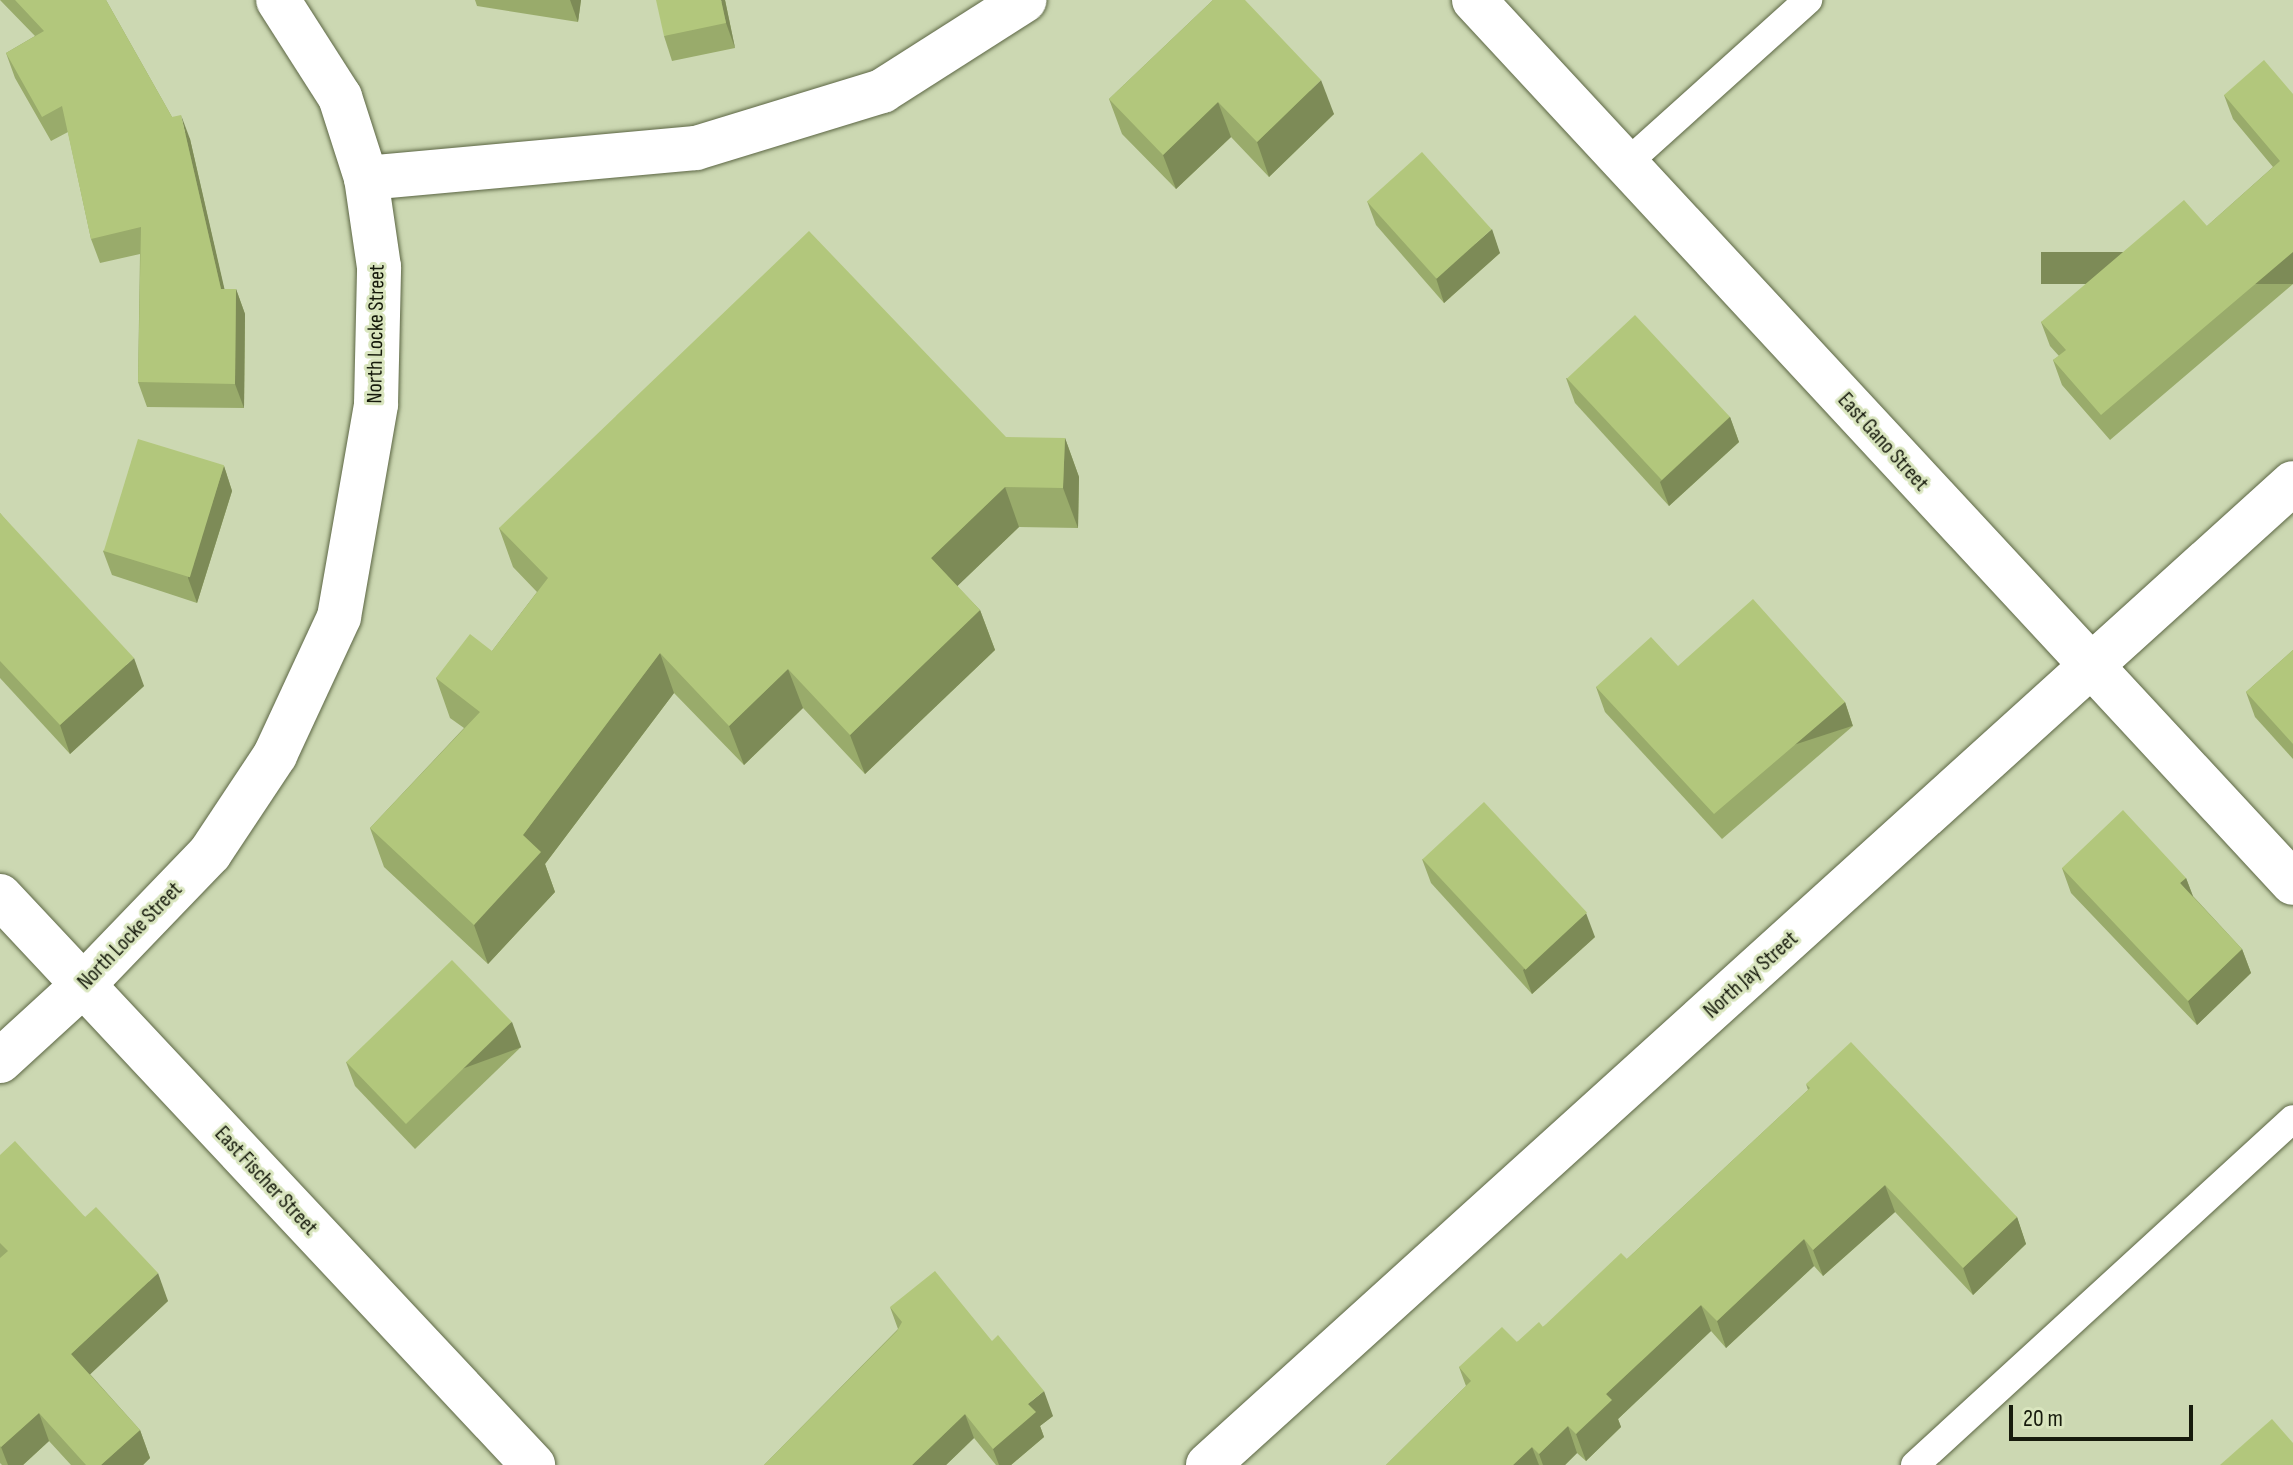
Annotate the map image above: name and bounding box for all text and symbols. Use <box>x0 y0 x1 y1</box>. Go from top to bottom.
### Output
street label: North Locke Street <box>362 264 390 404</box>
street label: East Gano Street <box>1832 387 1934 497</box>
street label: North Locke Street <box>72 877 188 995</box>
street label: North Jay Street <box>1698 926 1804 1024</box>
street label: East Fischer Street <box>209 1121 323 1241</box>
scale bar <box>2013 1389 2197 1439</box>
text: 20 m <box>2023 1404 2063 1433</box>

